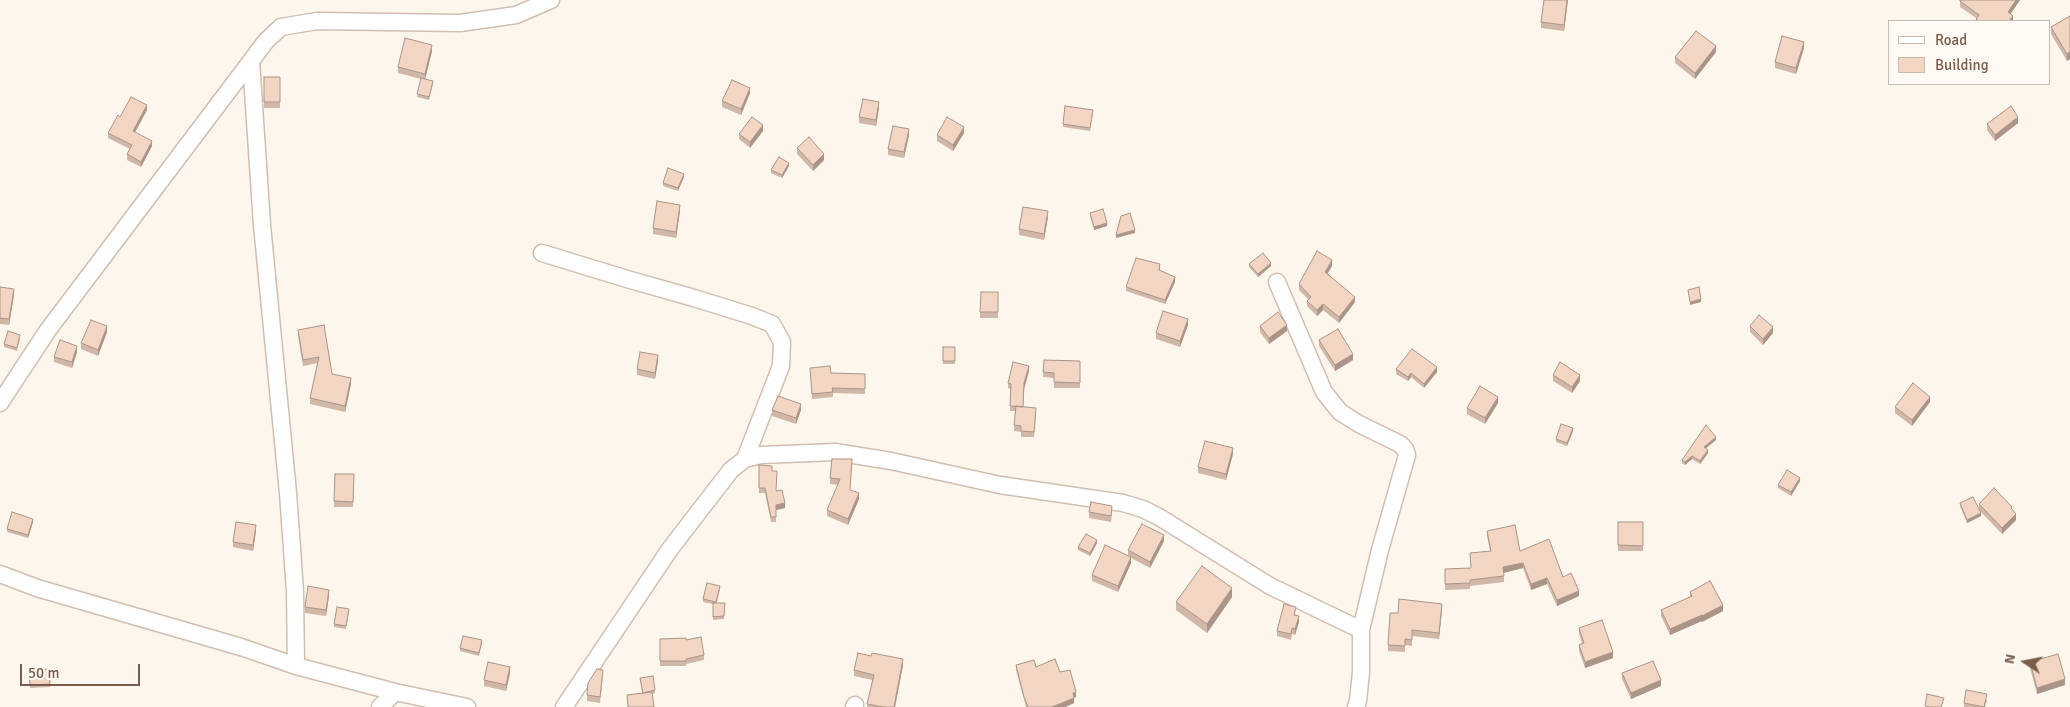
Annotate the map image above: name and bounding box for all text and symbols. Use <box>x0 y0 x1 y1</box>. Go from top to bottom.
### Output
legend <box>1888 20 2050 85</box>
text: Road <box>1935 31 1967 49</box>
text: Building <box>1935 56 1989 74</box>
north arrow <box>2000 637 2050 687</box>
text: N <box>2001 653 2019 665</box>
scale bar <box>22 654 142 686</box>
text: 50 m <box>28 664 59 682</box>

